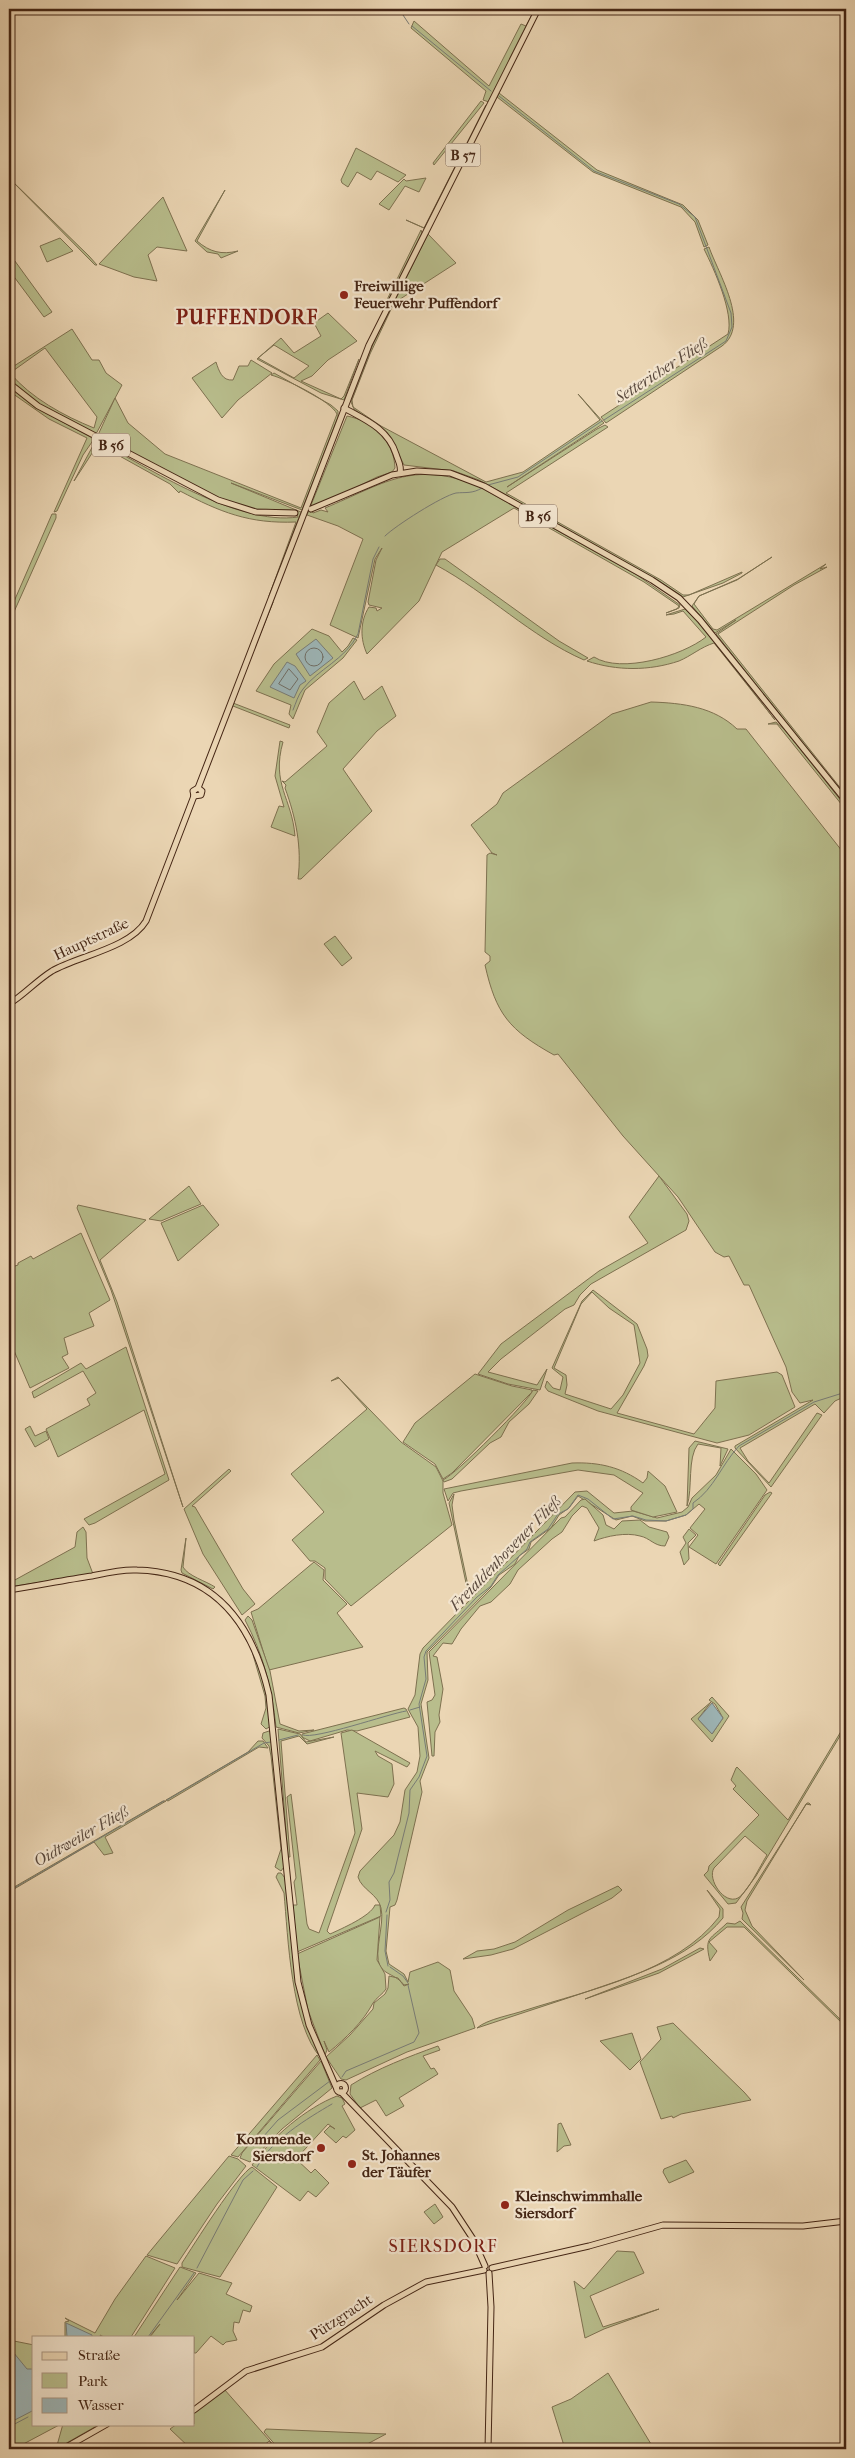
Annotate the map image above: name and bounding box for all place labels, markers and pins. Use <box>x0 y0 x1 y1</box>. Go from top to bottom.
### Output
place label: Freiwillige Feuerwehr Puffendorf <box>353 277 501 312</box>
marker: Freiwillige Feuerwehr Puffendorf <box>338 289 350 301</box>
place label: Kommende Siersdorf <box>236 2130 315 2165</box>
marker: Kommende Siersdorf <box>315 2142 327 2154</box>
place label: St. Johannes der Täufer <box>362 2146 440 2181</box>
marker: St. Johannes der Täufer <box>346 2158 358 2170</box>
place label: Kleinschwimmhalle Siersdorf <box>515 2187 643 2222</box>
marker: Kleinschwimmhalle Siersdorf <box>499 2199 511 2211</box>

